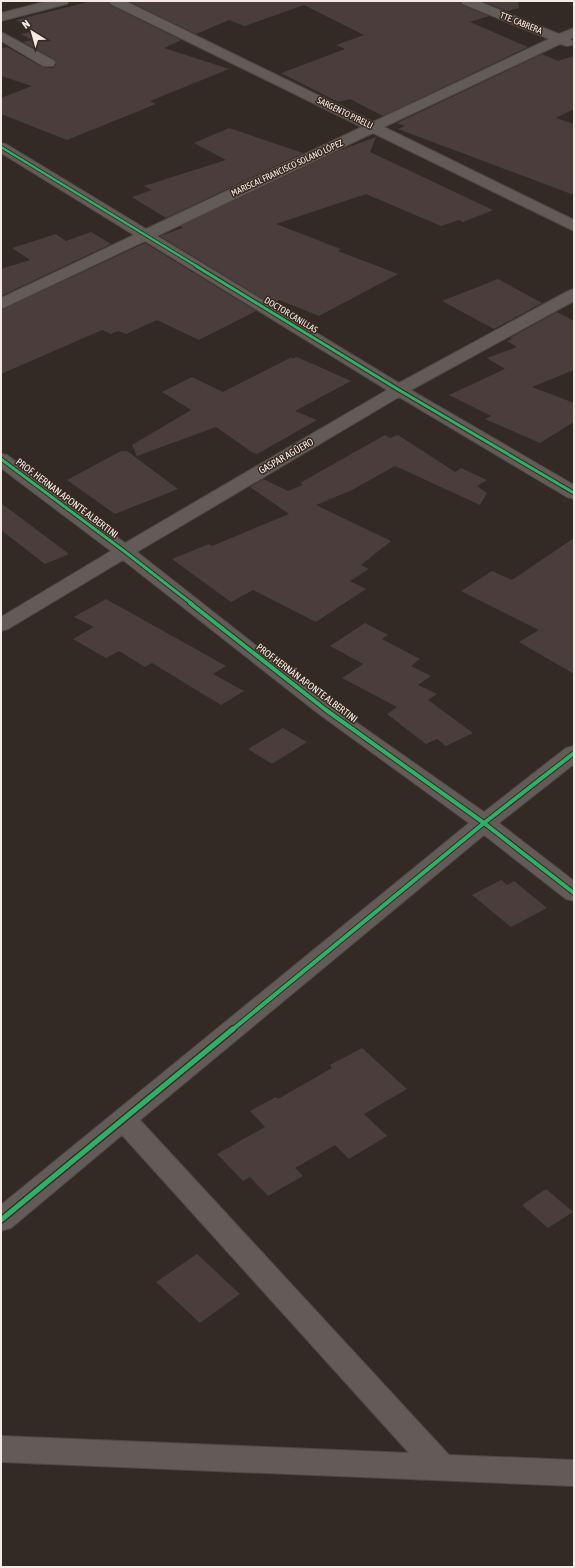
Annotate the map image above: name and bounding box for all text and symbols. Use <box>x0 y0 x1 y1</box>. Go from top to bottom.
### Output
street label: TTE. CABRERA <box>498 10 544 36</box>
north arrow <box>12 12 52 52</box>
text: N <box>20 17 32 31</box>
street label: SARGENTO PIRELLI <box>315 95 375 131</box>
street label: MARISCAL FRANCISCO SOLANO LÓPEZ <box>230 138 344 198</box>
street label: DOCTOR CANILLAS <box>263 295 320 335</box>
street label: GASPAR AGÜERO <box>257 436 315 476</box>
street label: PROF. HERNAN APONTE ALBERTINI <box>14 456 120 540</box>
street label: PROF HERNÁN APONTE ALBERTINI <box>254 641 360 725</box>

